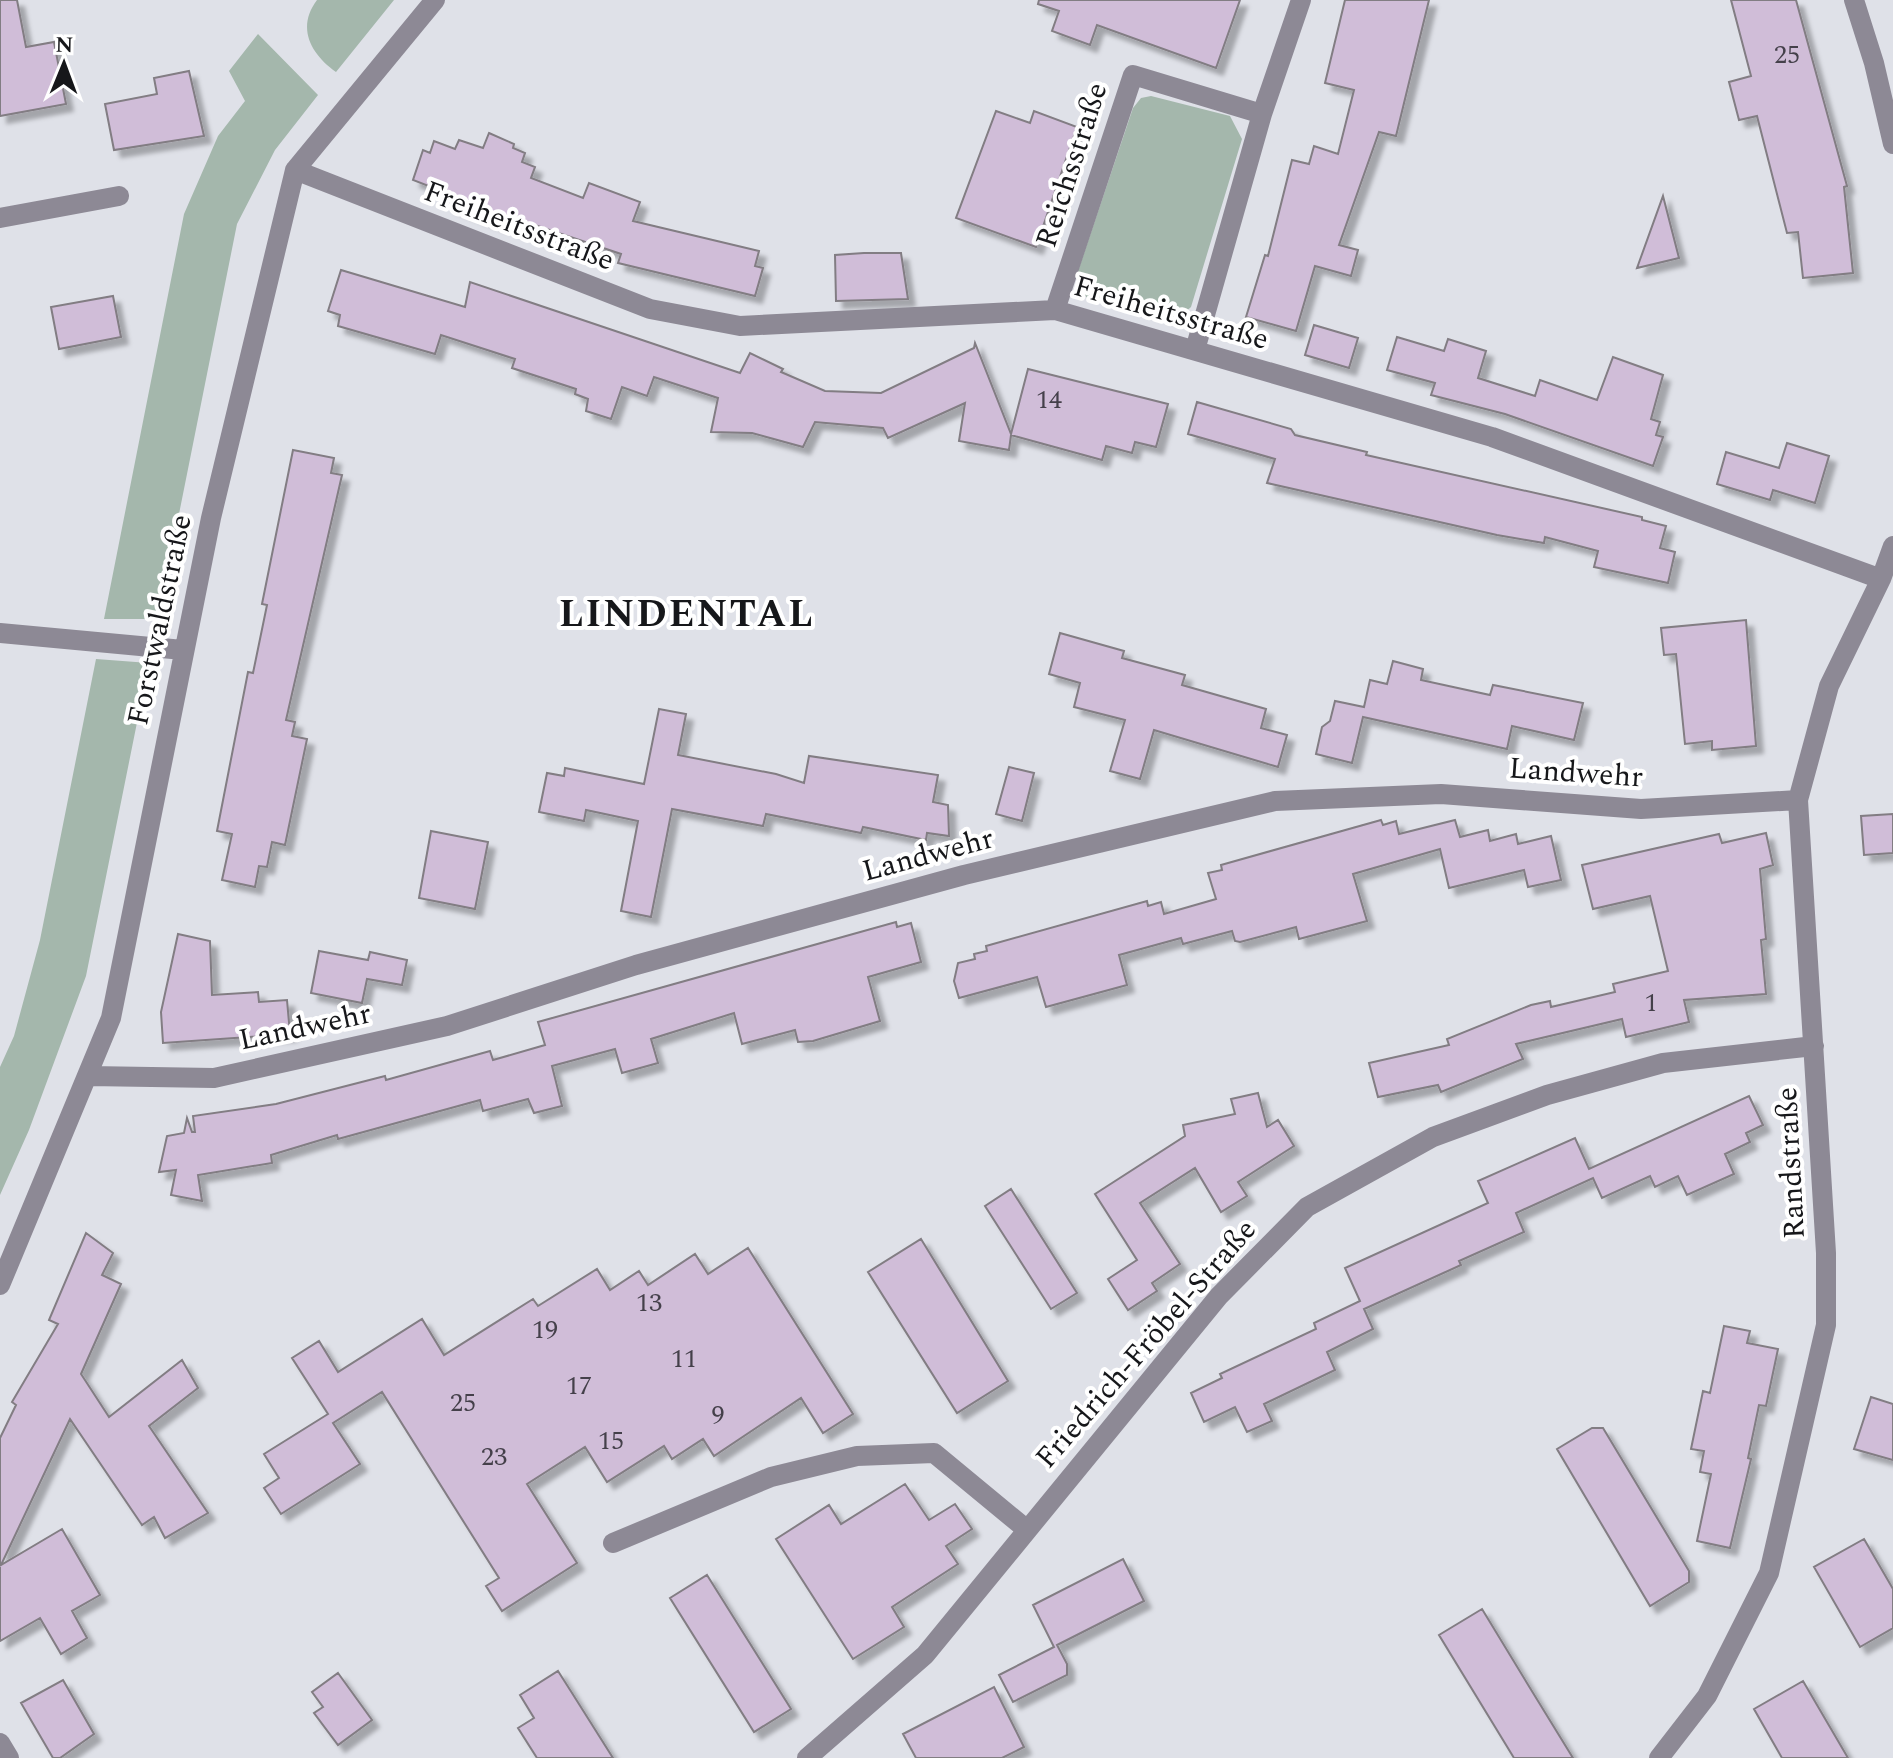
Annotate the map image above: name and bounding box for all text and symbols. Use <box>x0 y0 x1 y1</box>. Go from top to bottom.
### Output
north arrow <box>24 24 104 104</box>
text: N <box>55 29 74 62</box>
house number: 25 <box>1774 35 1800 75</box>
street label: Reichsstraße <box>1024 76 1120 254</box>
street label: Freiheitsstraße <box>417 169 621 283</box>
street label: Freiheitsstraße <box>1068 263 1274 363</box>
house number: 14 <box>1036 380 1062 420</box>
street label: Forstwaldstraße <box>115 510 205 730</box>
district label: LINDENTAL <box>559 586 815 644</box>
street label: Landwehr <box>1507 745 1645 801</box>
street label: Landwehr <box>857 815 999 895</box>
house number: 1 <box>1644 983 1658 1023</box>
street label: Landwehr <box>235 991 376 1063</box>
street label: Randstraße <box>1764 1086 1818 1240</box>
street label: Friedrich-Fröbel-Straße <box>1024 1209 1268 1479</box>
house number: 13 <box>636 1283 662 1323</box>
house number: 19 <box>532 1310 558 1350</box>
house number: 11 <box>671 1339 697 1379</box>
house number: 17 <box>566 1366 592 1406</box>
house number: 25 <box>450 1383 476 1423</box>
house number: 9 <box>711 1395 725 1435</box>
house number: 15 <box>598 1421 624 1461</box>
house number: 23 <box>481 1437 507 1477</box>

